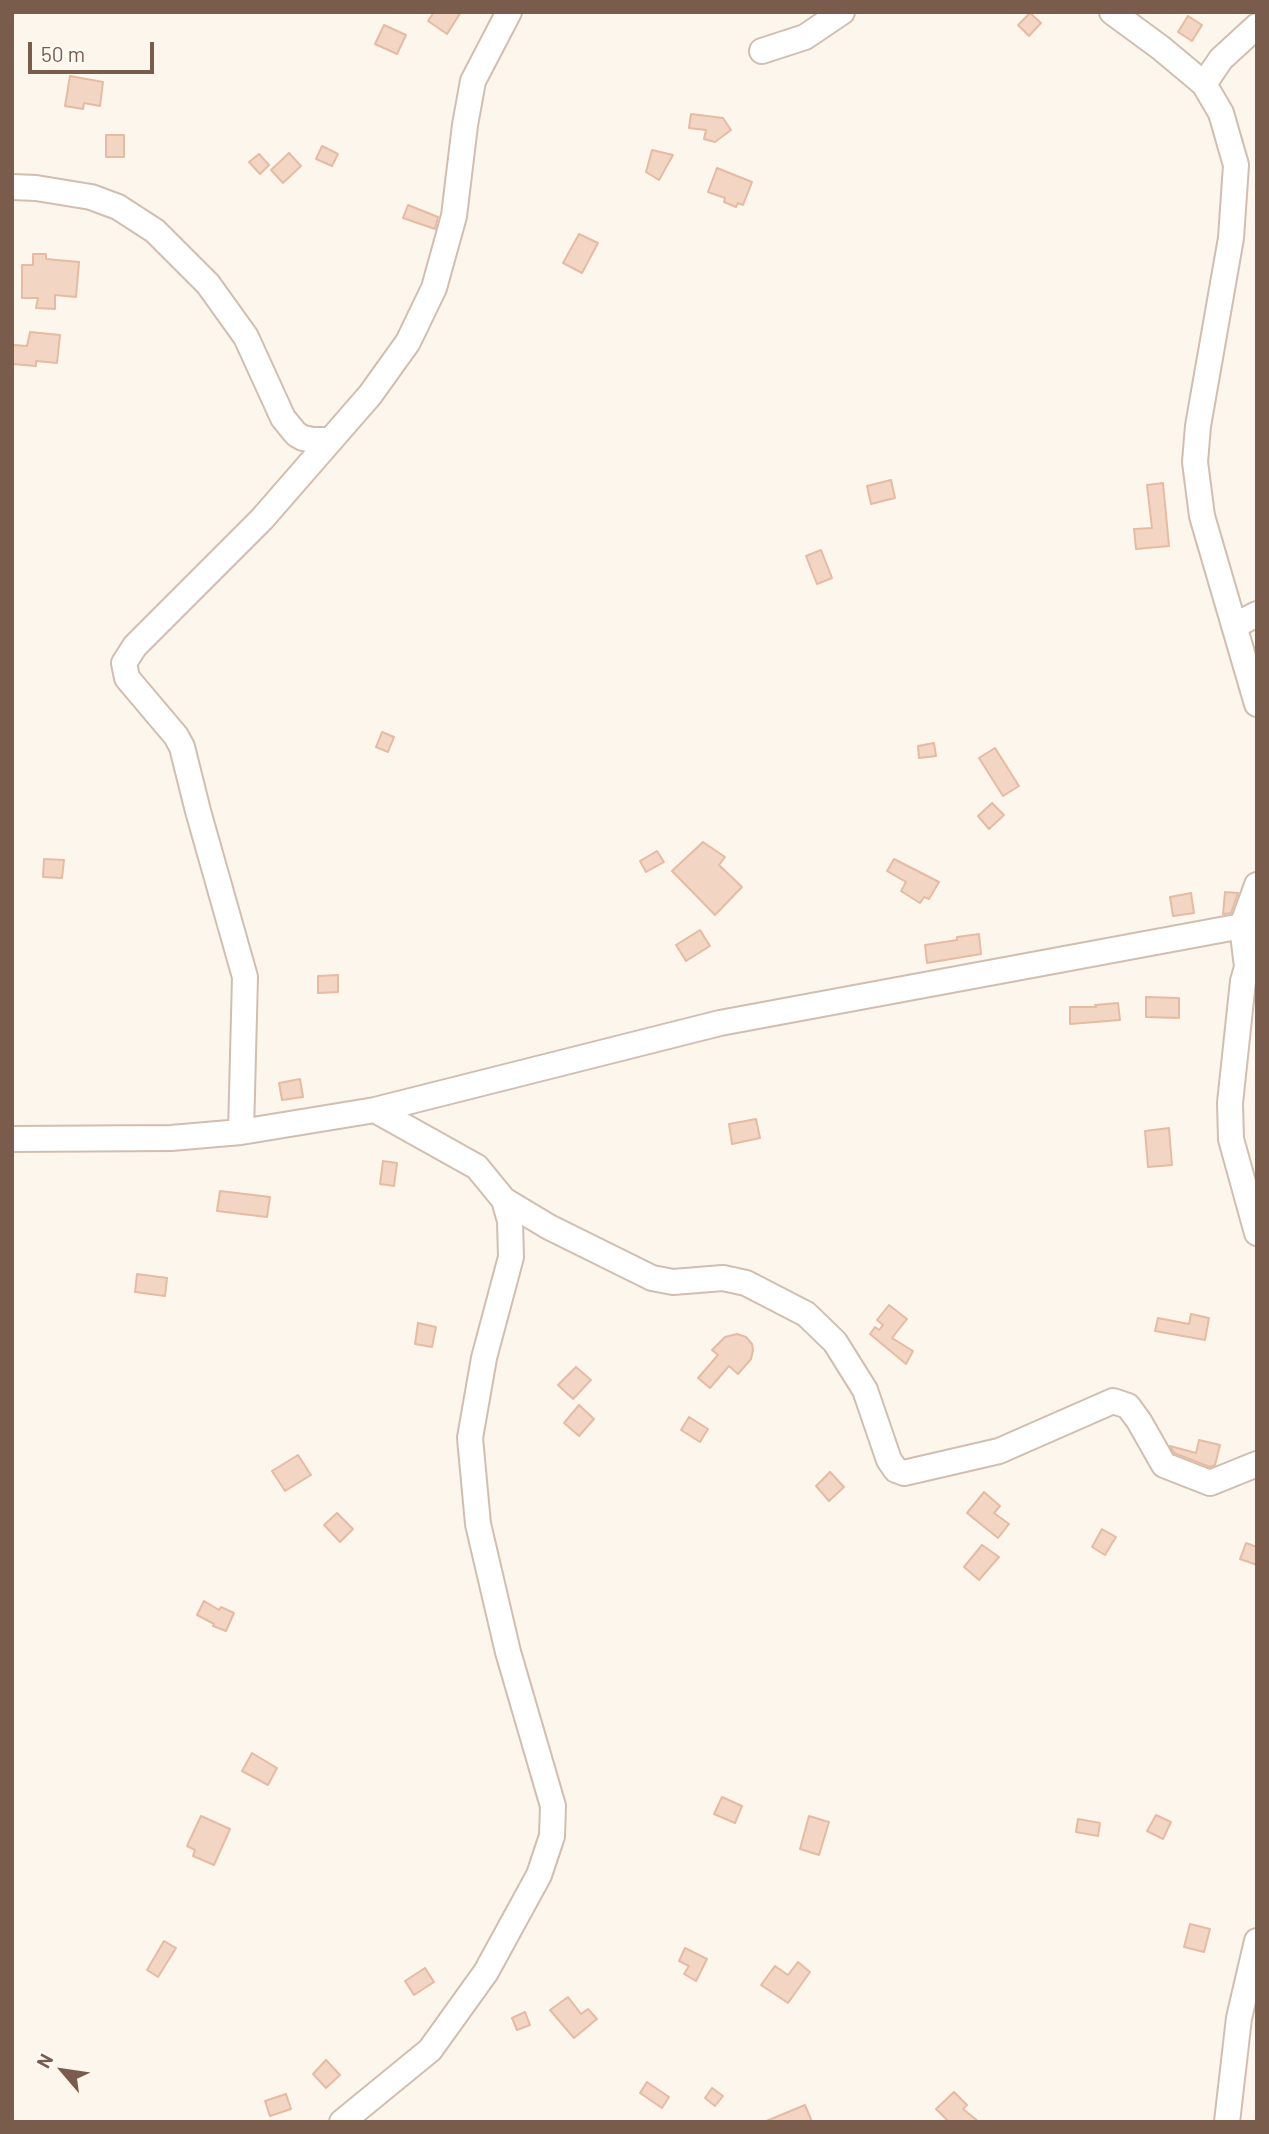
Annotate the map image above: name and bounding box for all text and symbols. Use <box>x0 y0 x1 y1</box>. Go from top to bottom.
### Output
scale bar <box>32 28 158 72</box>
text: 50 m <box>41 41 85 66</box>
north arrow <box>28 2036 98 2106</box>
text: N <box>31 2049 57 2072</box>

